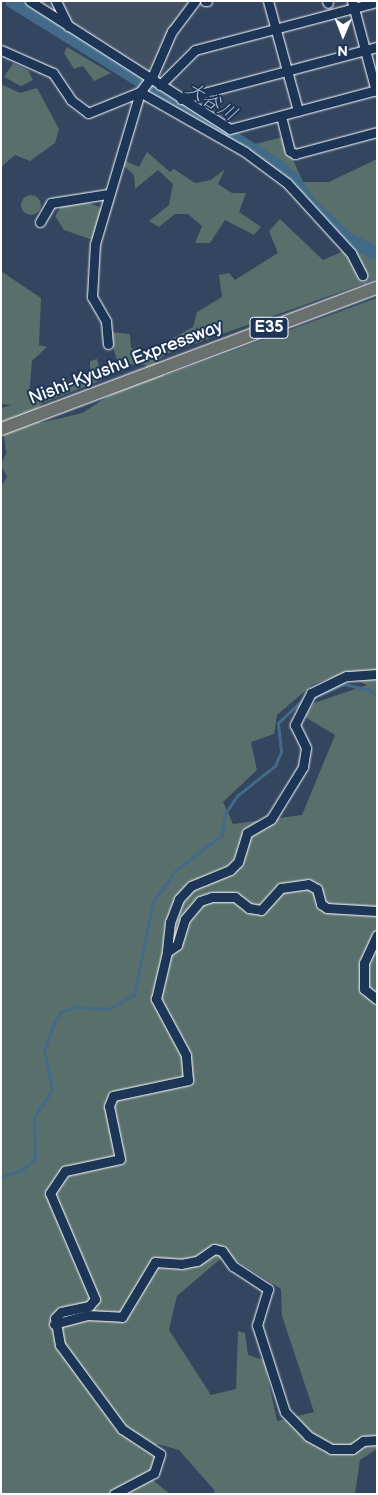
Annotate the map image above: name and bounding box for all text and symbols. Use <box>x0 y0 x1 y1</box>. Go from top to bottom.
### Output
north arrow <box>318 10 368 60</box>
text: N <box>337 42 348 59</box>
water label: 大谷川 <box>181 77 241 127</box>
road number: E35 <box>249 314 289 342</box>
street label: Nishi-Kyushu Expressway <box>26 316 226 410</box>

